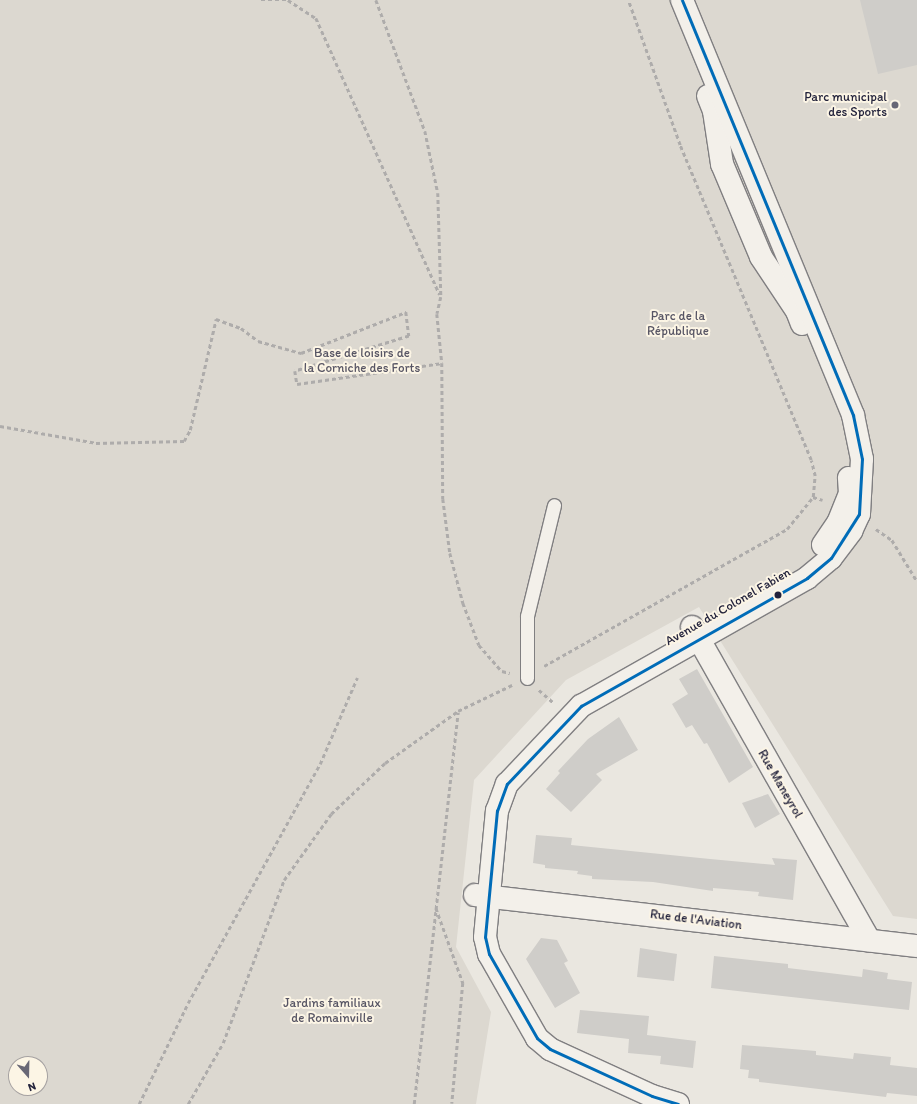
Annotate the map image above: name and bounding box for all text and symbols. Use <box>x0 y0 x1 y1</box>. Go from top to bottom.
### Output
place label: Parc municipal des Sports <box>804 90 887 121</box>
marker: Parc municipal des Sports <box>890 100 900 110</box>
park label: Parc de la République <box>647 309 709 340</box>
park label: Base de loisirs de la Corniche des Forts <box>304 346 420 377</box>
street label: Avenue du Colonel Fabien <box>663 565 793 649</box>
unlabelled marker <box>773 590 783 600</box>
street label: Rue Maneyrol <box>754 747 806 821</box>
street label: Rue de l'Aviation <box>649 907 743 933</box>
park label: Jardins familiaux de Romainville <box>284 996 380 1027</box>
north arrow <box>8 1056 48 1096</box>
text: N <box>26 1079 38 1094</box>

